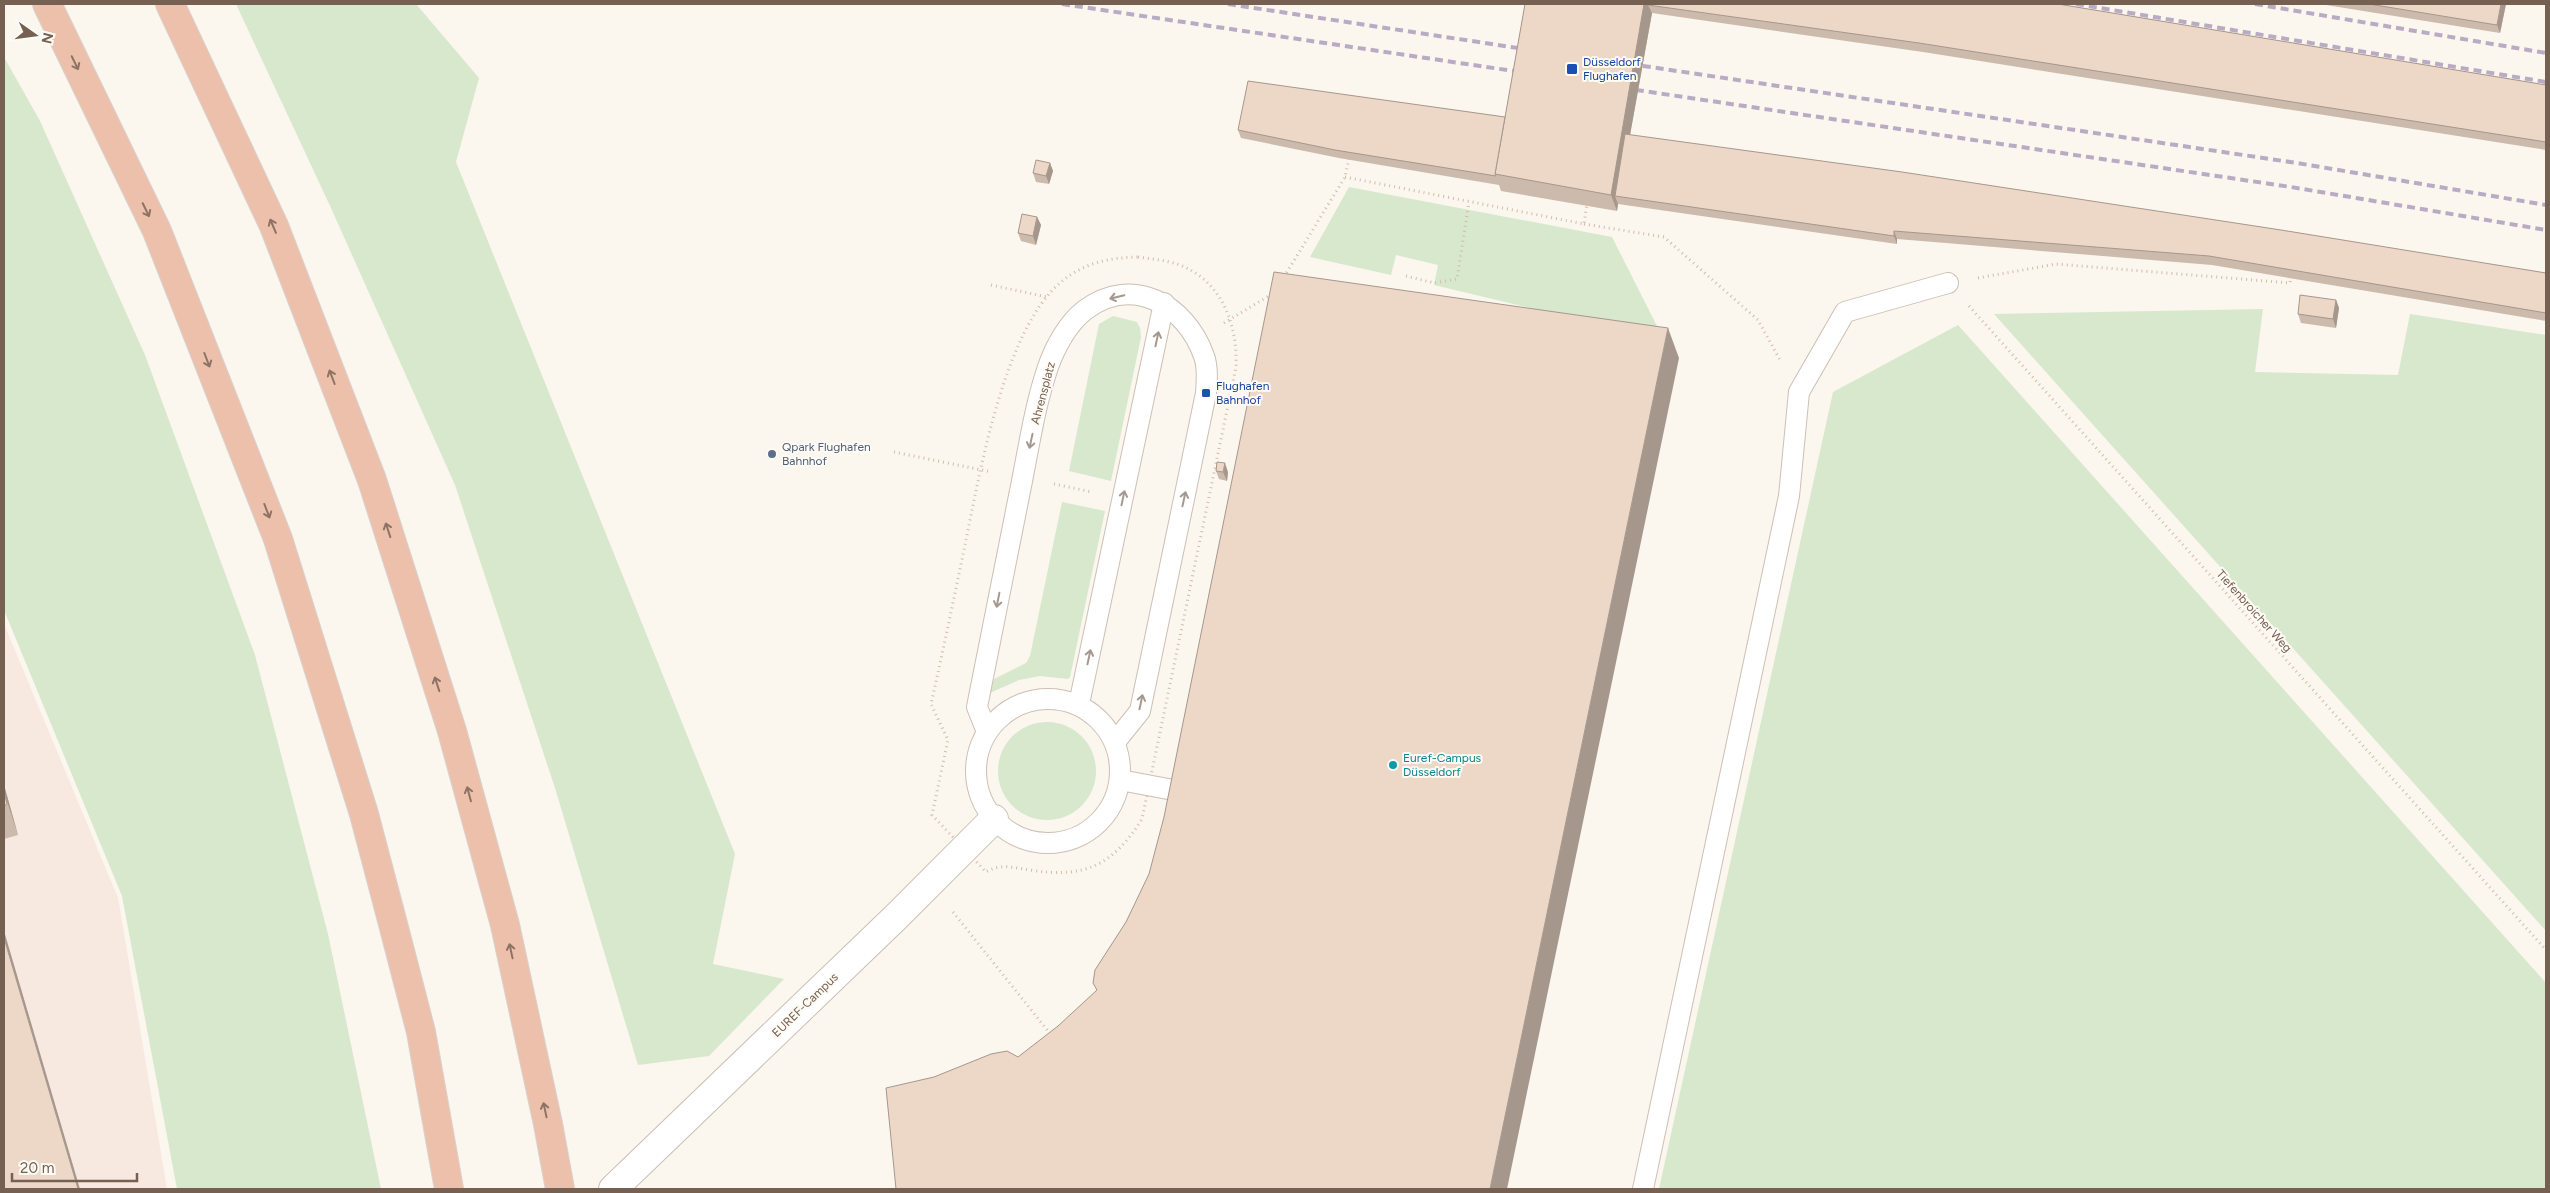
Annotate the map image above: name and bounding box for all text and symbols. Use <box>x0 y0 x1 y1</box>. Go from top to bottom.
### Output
north arrow <box>10 10 60 60</box>
text: N <box>38 31 57 45</box>
one-way arrow <box>71 55 81 70</box>
place label: Düsseldorf Flughafen <box>1583 55 1641 83</box>
marker: Düsseldorf Flughafen <box>1565 62 1579 76</box>
one-way arrow <box>142 202 152 217</box>
one-way arrow <box>268 219 277 234</box>
one-way arrow <box>1110 293 1126 302</box>
one-way arrow <box>1153 331 1162 347</box>
one-way arrow <box>203 352 213 367</box>
street label: Ahrensplatz <box>1028 360 1058 426</box>
one-way arrow <box>327 370 336 385</box>
place label: Flughafen Bahnhof <box>1216 379 1270 407</box>
marker: Flughafen Bahnhof <box>1200 387 1212 399</box>
one-way arrow <box>1026 433 1035 449</box>
place label: Qpark Flughafen Bahnhof <box>782 440 871 468</box>
marker: Qpark Flughafen Bahnhof <box>766 448 778 460</box>
one-way arrow <box>1119 490 1128 506</box>
one-way arrow <box>1180 491 1189 507</box>
one-way arrow <box>263 504 272 519</box>
one-way arrow <box>382 522 392 538</box>
street label: Tiefenbroicher Weg <box>2213 567 2295 655</box>
one-way arrow <box>993 592 1002 608</box>
one-way arrow <box>1085 649 1094 665</box>
one-way arrow <box>432 677 442 693</box>
one-way arrow <box>1137 695 1147 711</box>
place label: Euref-Campus Düsseldorf <box>1403 751 1482 779</box>
marker: Euref-Campus Düsseldorf <box>1387 759 1399 771</box>
one-way arrow <box>464 786 474 802</box>
one-way arrow <box>506 943 515 959</box>
street label: EUREF-Campus <box>769 970 841 1040</box>
one-way arrow <box>540 1102 549 1118</box>
scale bar <box>12 1150 138 1182</box>
text: 20 m <box>20 1159 54 1177</box>

